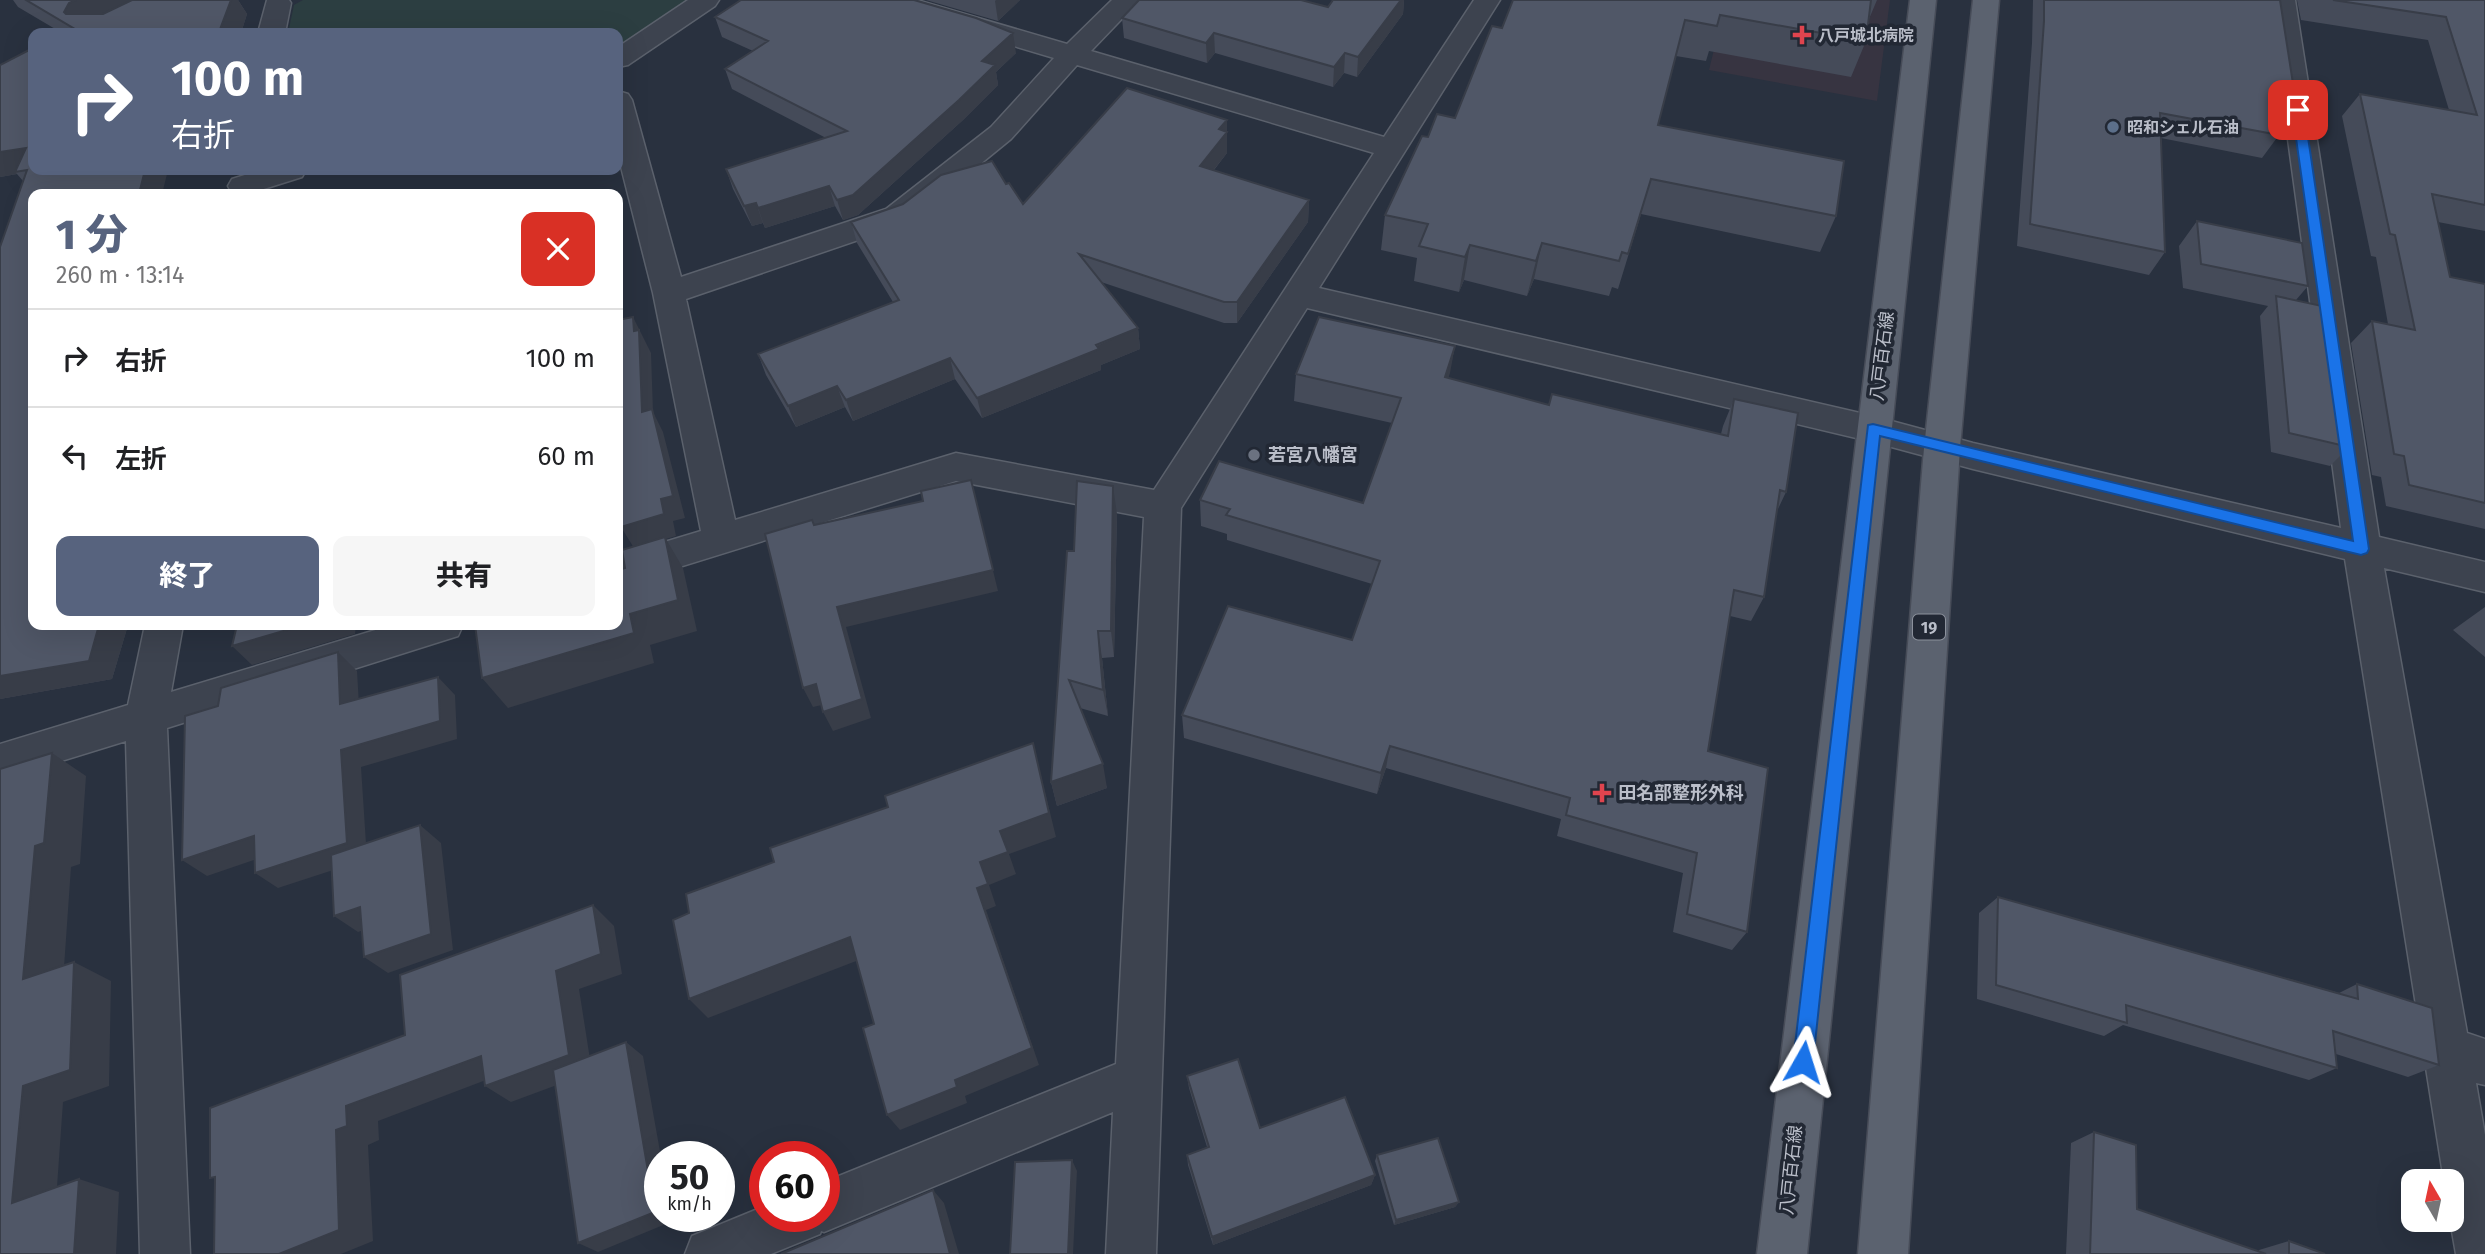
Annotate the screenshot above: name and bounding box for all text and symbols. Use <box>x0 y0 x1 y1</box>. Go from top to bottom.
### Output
marker: 八戸城北病院 <box>1792 25 1812 45</box>
place label: 八戸城北病院 <box>1818 26 1914 45</box>
text: 100 m <box>171 49 304 108</box>
icon: right <box>56 56 147 147</box>
pin <box>2268 80 2328 140</box>
icon: arrive <box>2279 91 2317 129</box>
text: 右折 <box>171 116 235 154</box>
place label: 昭和シェル石油 <box>2127 118 2239 137</box>
marker: 昭和シェル石油 <box>2105 119 2121 135</box>
text: 1 分 <box>56 210 127 260</box>
button: close <box>521 212 595 286</box>
text: 260 m · 13:14 <box>56 261 184 289</box>
street label: 八戸百石線 <box>1866 310 1898 402</box>
icon: right <box>56 339 94 377</box>
text: 100 m <box>526 343 595 374</box>
text: 右折 <box>115 346 167 377</box>
icon: left <box>56 437 94 475</box>
text: 60 m <box>537 441 595 472</box>
text: 左折 <box>115 444 167 475</box>
place label: 若宮八幡宮 <box>1268 444 1358 466</box>
marker: 若宮八幡宮 <box>1246 447 1262 463</box>
button: 終了 <box>56 536 319 616</box>
button: 共有 <box>333 536 595 616</box>
road number: 19 <box>1913 614 1945 640</box>
place label: 田名部整形外科 <box>1618 782 1744 804</box>
marker: 田名部整形外科 <box>1592 783 1612 803</box>
position arrow <box>1766 1025 1840 1099</box>
street label: 八戸百石線 <box>1775 1124 1807 1216</box>
speed limit sign: 60 <box>749 1141 840 1232</box>
text: 50 <box>670 1156 709 1198</box>
north arrow <box>2401 1169 2464 1232</box>
map controls <box>2401 1169 2464 1232</box>
text: km/h <box>667 1193 712 1215</box>

